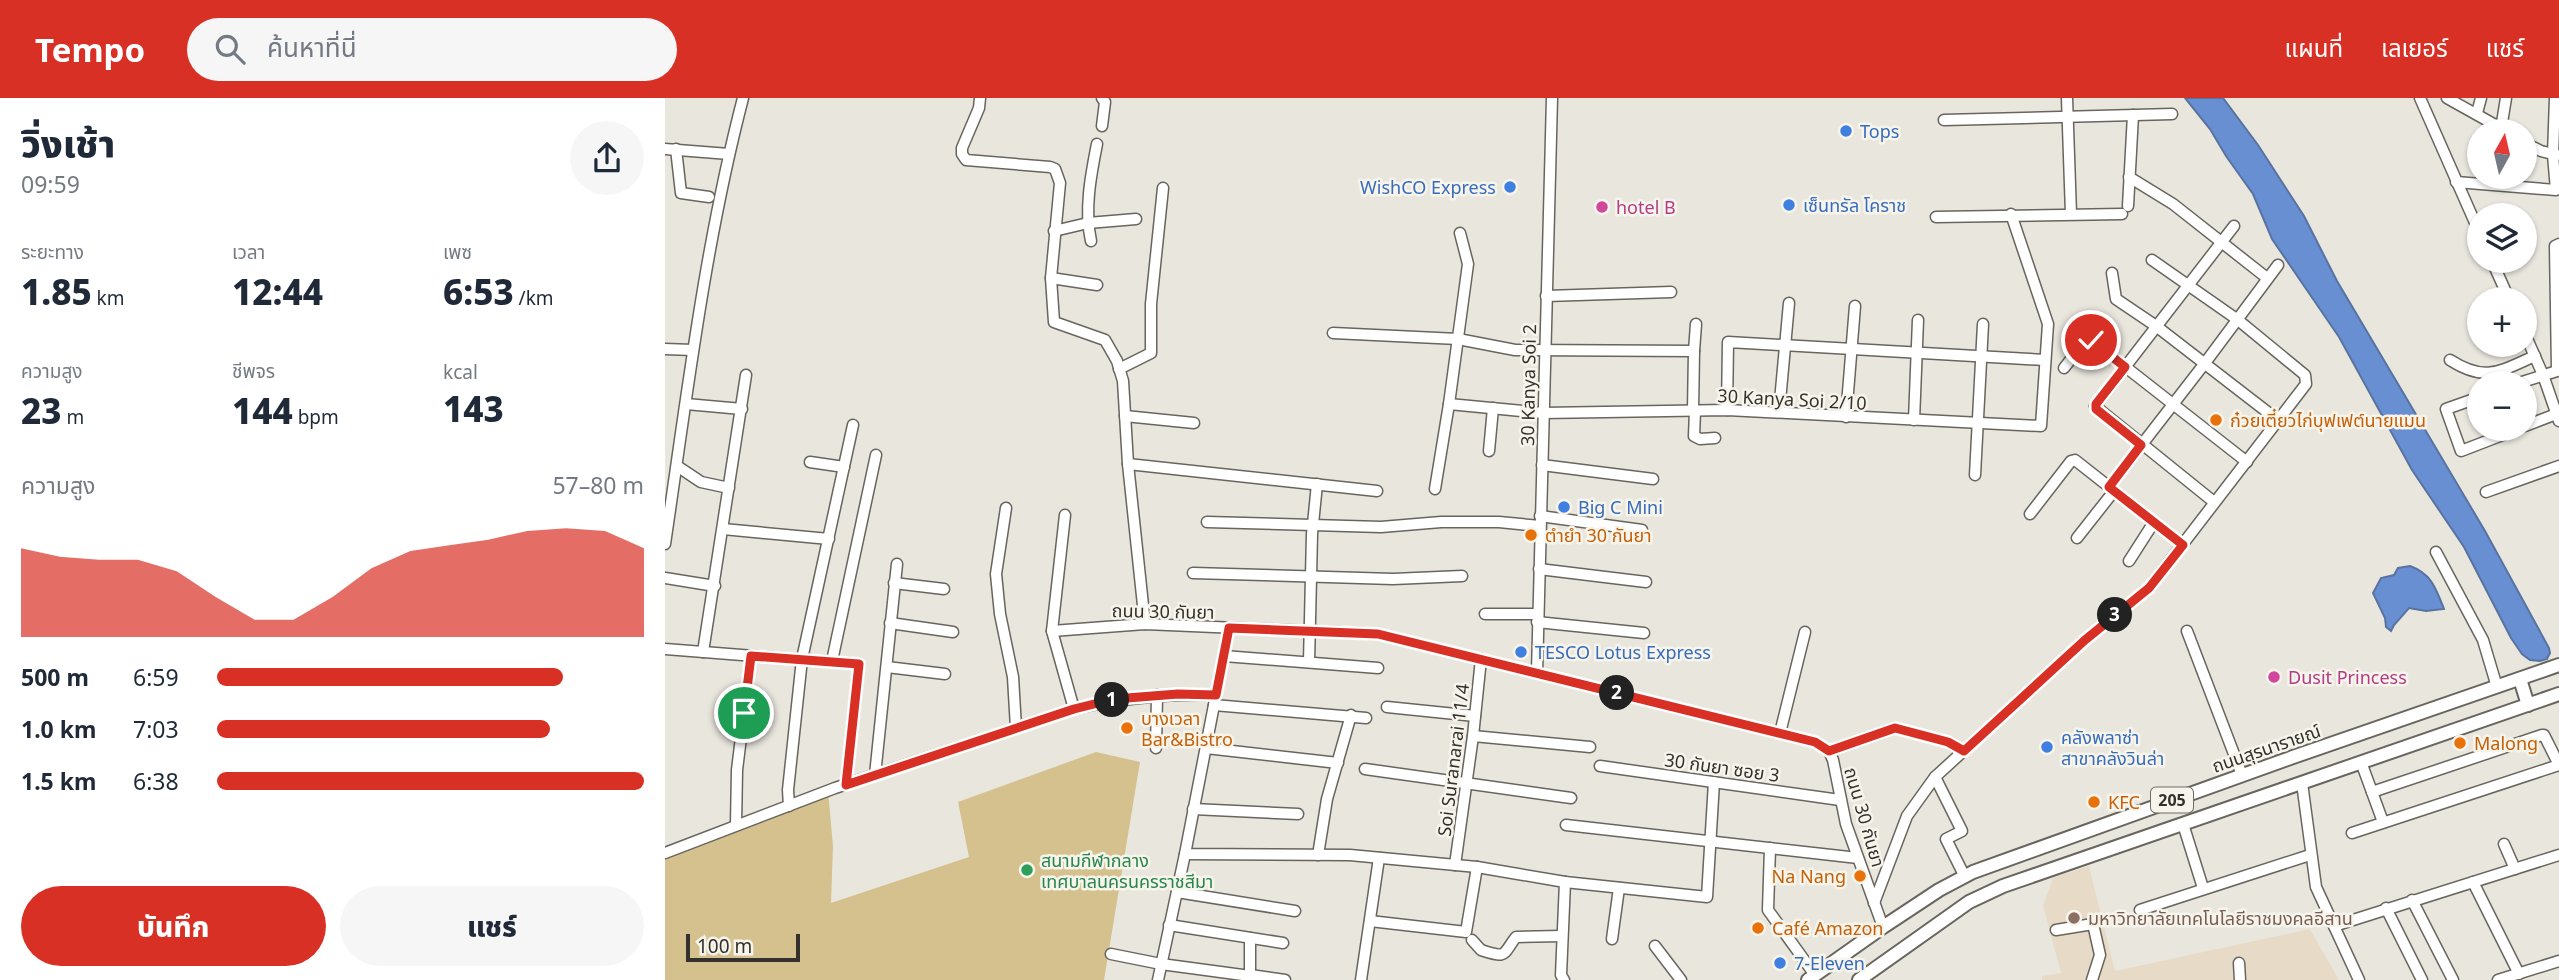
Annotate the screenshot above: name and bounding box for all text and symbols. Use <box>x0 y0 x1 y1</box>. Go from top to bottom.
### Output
search box <box>187 18 677 81</box>
text: Tempo <box>35 27 145 72</box>
text: ค้นหาที่นี่ <box>267 29 357 65</box>
icon: search <box>211 30 249 68</box>
text: แผนที่ <box>2285 31 2343 64</box>
text: เลเยอร์ <box>2381 31 2448 64</box>
text: แชร์ <box>2486 31 2524 64</box>
text: วิ่งเช้า <box>21 116 115 168</box>
place label: Tops <box>1860 119 1899 143</box>
north arrow <box>2467 119 2537 189</box>
map controls <box>2467 119 2537 441</box>
button: share <box>570 121 644 195</box>
marker: Tops <box>1838 123 1854 139</box>
text: 09:59 <box>21 168 80 200</box>
place label: WishCO Express <box>1360 175 1496 199</box>
marker: WishCO Express <box>1502 179 1518 195</box>
place label: เซ็นทรัล โคราช <box>1803 193 1906 217</box>
place label: hotel B <box>1616 195 1676 219</box>
marker: เซ็นทรัล โคราช <box>1781 197 1797 213</box>
marker: hotel B <box>1594 199 1610 215</box>
button: layers <box>2467 203 2537 273</box>
text: ระยะทาง <box>21 239 84 265</box>
text: เวลา <box>232 239 265 265</box>
text: เพซ <box>443 239 472 265</box>
text: 1.85 <box>21 268 92 315</box>
text: 12:44 <box>232 268 323 315</box>
text: 6:53 <box>443 268 514 315</box>
text: km <box>92 285 125 311</box>
text: /km <box>514 285 554 311</box>
button: + <box>2467 287 2537 357</box>
pin <box>2061 310 2121 370</box>
icon: check <box>2072 321 2110 359</box>
street label: 30 Kanya Soi 2 <box>1515 324 1541 446</box>
text: ความสูง <box>21 358 82 384</box>
text: ชีพจร <box>232 358 275 384</box>
text: kcal <box>443 359 478 385</box>
button: − <box>2467 371 2537 441</box>
street label: 30 Kanya Soi 2/10 <box>1717 383 1867 415</box>
text: 143 <box>443 385 504 432</box>
text: 23 <box>21 387 61 434</box>
text: 144 <box>232 387 293 434</box>
text: m <box>61 404 84 430</box>
text: bpm <box>293 404 339 430</box>
place label: ก๋วยเตี๋ยวไก่บุฟเฟต์นายแมน <box>2230 408 2426 432</box>
marker: ก๋วยเตี๋ยวไก่บุฟเฟต์นายแมน <box>2208 412 2224 428</box>
text: ความสูง <box>21 469 95 501</box>
text: 57–80 m <box>552 469 644 501</box>
place label: Big C Mini <box>1578 495 1663 519</box>
marker: Big C Mini <box>1556 499 1572 515</box>
place label: ตำยำ 30 กันยา <box>1545 523 1652 547</box>
marker: ตำยำ 30 กันยา <box>1523 527 1539 543</box>
street label: ถนน 30 กันยา <box>1111 598 1215 624</box>
pin: 3 <box>2097 598 2133 632</box>
text: 3 <box>2109 601 2120 627</box>
place label: TESCO Lotus Express <box>1535 640 1711 664</box>
marker: TESCO Lotus Express <box>1513 644 1529 660</box>
text: 500 m <box>21 661 89 693</box>
text: 6:59 <box>133 661 179 693</box>
place label: Dusit Princess <box>2288 665 2407 689</box>
marker: Dusit Princess <box>2266 669 2282 685</box>
pin: 2 <box>1599 676 1635 710</box>
text: 2 <box>1611 679 1622 705</box>
pin: 1 <box>1095 682 1129 718</box>
street label: Soi Suranarai 11/4 <box>1432 682 1474 838</box>
pin <box>714 683 774 743</box>
text: 1 <box>1106 686 1117 712</box>
icon: arrive <box>725 694 763 732</box>
place label: บางเวลา Bar&Bistro <box>1141 706 1233 751</box>
text: 1.0 km <box>21 713 96 745</box>
text: 7:03 <box>133 713 179 745</box>
street label: ถนนสุรนารายณ์ <box>2208 718 2324 778</box>
marker: บางเวลา Bar&Bistro <box>1119 720 1135 736</box>
place label: คลังพลาซ่า สาขาคลังวินล่า <box>2061 725 2164 770</box>
place label: Malong <box>2474 731 2538 755</box>
marker: Malong <box>2452 735 2468 751</box>
marker: คลังพลาซ่า สาขาคลังวินล่า <box>2039 739 2055 755</box>
street label: 30 กันยา ซอย 3 <box>1663 747 1781 787</box>
street label: ถนน 30 กันยา <box>1839 764 1891 870</box>
text: 1.5 km <box>21 765 96 797</box>
text: 6:38 <box>133 765 179 797</box>
road number: 205 <box>2151 788 2193 813</box>
place label: KFC <box>2108 790 2140 814</box>
marker: KFC <box>2086 794 2102 810</box>
place label: สนามกีฬากลาง เทศบาลนครนครราชสีมา <box>1041 848 1213 893</box>
marker: สนามกีฬากลาง เทศบาลนครนครราชสีมา <box>1019 862 1035 878</box>
place label: Na Nang <box>1772 864 1846 888</box>
marker: Na Nang <box>1852 868 1868 884</box>
button: บันทึก <box>21 886 326 966</box>
button: แชร์ <box>340 886 644 966</box>
place label: มหาวิทยาลัยเทคโนโลยีราชมงคลอีสาน <box>2088 906 2353 930</box>
marker: มหาวิทยาลัยเทคโนโลยีราชมงคลอีสาน <box>2066 910 2082 926</box>
place label: Café Amazon <box>1772 916 1883 940</box>
marker: Café Amazon <box>1750 920 1766 936</box>
scale bar <box>686 931 800 963</box>
text: 100 m <box>697 933 752 959</box>
place label: 7-Eleven <box>1794 951 1865 975</box>
marker: 7-Eleven <box>1772 955 1788 971</box>

